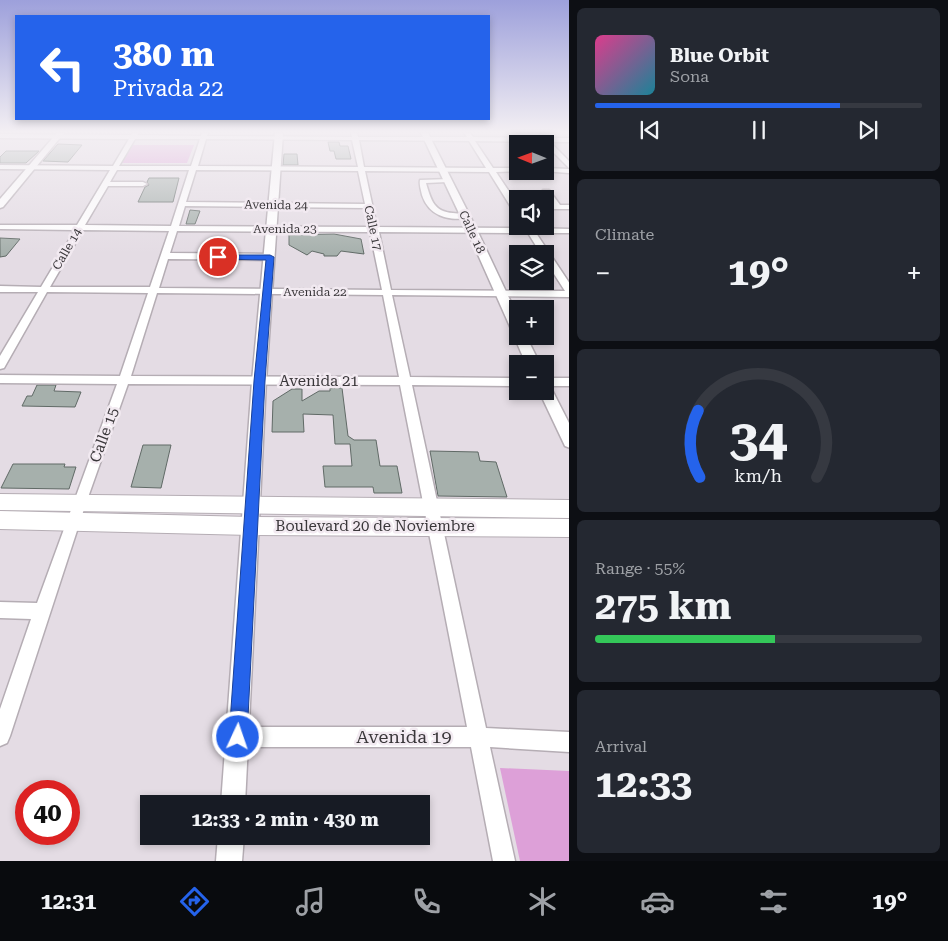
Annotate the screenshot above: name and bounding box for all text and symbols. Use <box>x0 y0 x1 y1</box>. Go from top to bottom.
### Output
text: 380 m <box>113 34 214 75</box>
icon: left <box>30 35 95 100</box>
text: Blue Orbit <box>670 44 769 67</box>
text: Sona <box>670 67 709 86</box>
text: Privada 22 <box>113 76 224 101</box>
icon: previous <box>636 116 664 144</box>
icon: pause <box>745 116 773 144</box>
icon: next <box>854 116 882 144</box>
north arrow <box>509 135 554 180</box>
map controls <box>509 135 554 400</box>
button: sound <box>509 190 554 235</box>
street label: Avenida 24 <box>244 197 308 213</box>
street label: Calle 17 <box>361 204 385 252</box>
street label: Calle 18 <box>456 208 488 256</box>
street label: Avenida 23 <box>253 222 317 236</box>
text: Climate <box>595 225 654 244</box>
street label: Calle 14 <box>50 226 85 272</box>
pin <box>197 236 239 278</box>
icon: arrive <box>204 243 232 271</box>
button: layers <box>509 245 554 290</box>
text: 19° <box>728 250 789 294</box>
text: − <box>595 257 611 290</box>
text: + <box>906 257 922 290</box>
street label: Avenida 22 <box>283 285 347 299</box>
button: + <box>509 300 554 345</box>
button: − <box>509 355 554 400</box>
street label: Avenida 21 <box>279 372 359 390</box>
street label: Calle 15 <box>86 405 122 465</box>
text: 34 <box>729 408 788 469</box>
text: km/h <box>735 465 783 486</box>
street label: Boulevard 20 de Noviembre <box>275 517 475 535</box>
text: Range · 55% <box>595 559 685 578</box>
text: 275 km <box>595 584 731 628</box>
position arrow <box>211 710 263 762</box>
street label: Avenida 19 <box>356 726 452 747</box>
text: Arrival <box>595 737 647 756</box>
text: 12:33 <box>595 762 692 806</box>
speed limit sign: 40 <box>15 780 80 845</box>
text: 12:33 · 2 min · 430 m <box>191 808 379 831</box>
icon: directions <box>177 884 212 919</box>
icon: music <box>293 884 328 919</box>
icon: phone <box>409 884 444 919</box>
icon: climate <box>525 884 560 919</box>
icon: car <box>640 884 675 919</box>
icon: filters <box>756 884 791 919</box>
text: 12:31 <box>40 889 97 914</box>
text: 19° <box>872 889 908 914</box>

